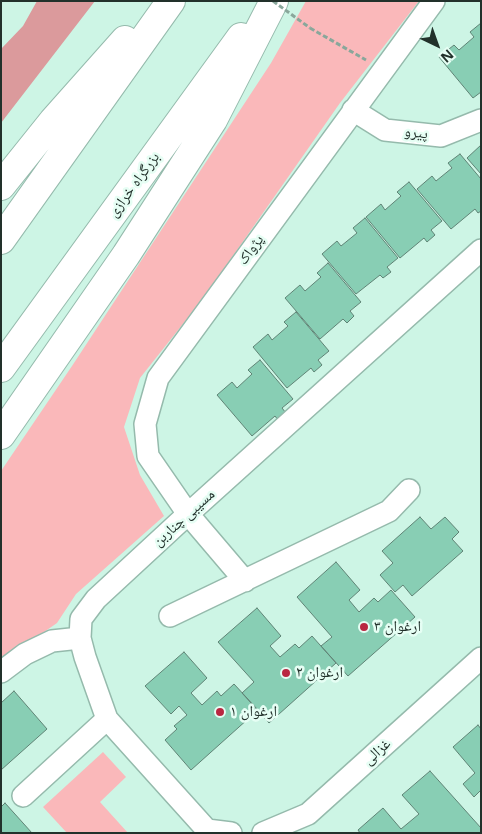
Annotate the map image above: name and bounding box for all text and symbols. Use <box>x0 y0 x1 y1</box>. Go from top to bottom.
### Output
north arrow <box>412 20 462 70</box>
text: N <box>437 46 458 67</box>
street label: پیرو <box>403 123 429 143</box>
street label: بزرگراه خرازی <box>104 149 164 221</box>
street label: پژواک <box>234 232 268 268</box>
street label: مسیبی چناربن <box>149 485 219 551</box>
place label: ارغوان ۳ <box>374 618 421 636</box>
marker: ارغوان ۳ <box>358 621 370 633</box>
place label: ارغوان ۲ <box>296 664 343 682</box>
marker: ارغوان ۲ <box>280 667 292 679</box>
place label: ارغوان ۱ <box>230 703 277 721</box>
marker: ارغوان ۱ <box>214 706 226 718</box>
street label: غزالی <box>360 735 394 769</box>

